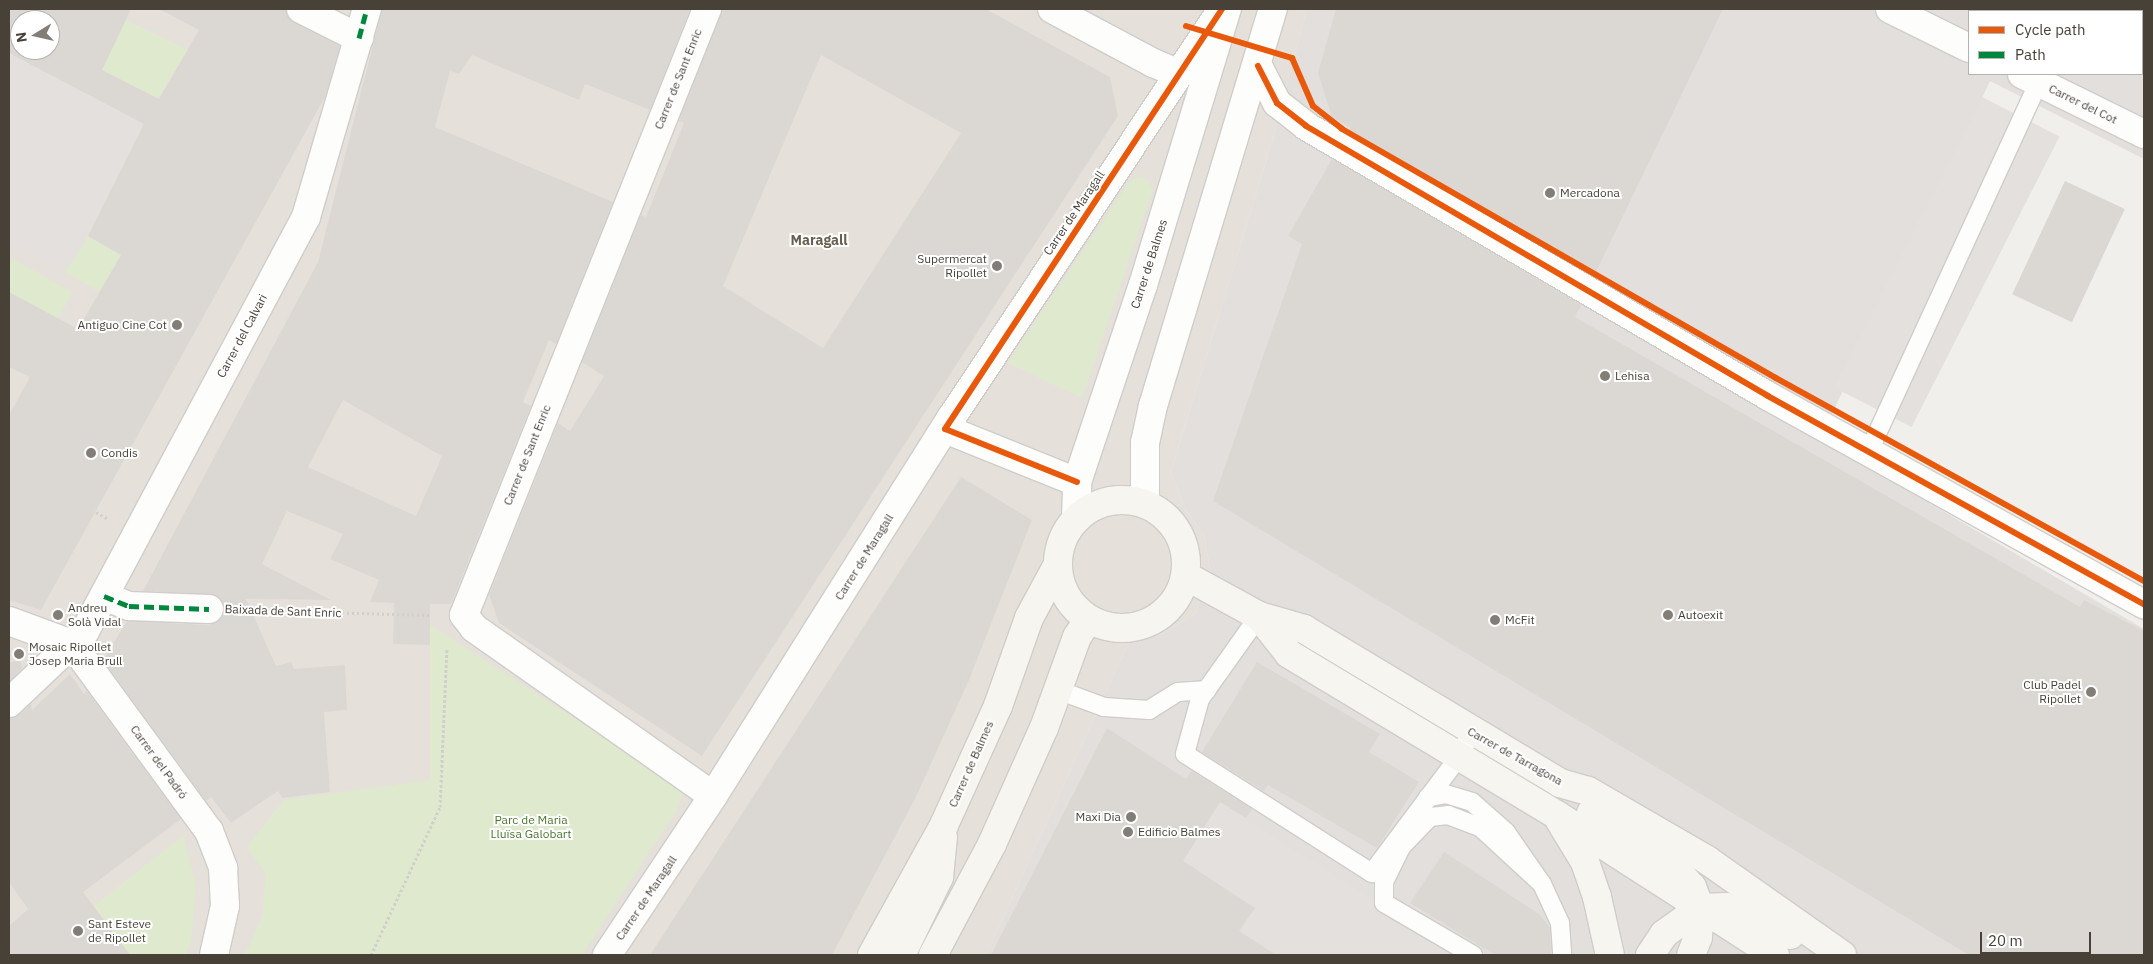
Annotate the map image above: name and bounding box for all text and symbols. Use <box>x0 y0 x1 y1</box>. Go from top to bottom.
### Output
north arrow <box>10 10 60 60</box>
legend <box>1968 10 2143 75</box>
text: Cycle path <box>2015 20 2086 39</box>
street label: Carrer de Sant Enric <box>651 27 705 131</box>
text: N <box>11 31 31 44</box>
text: Path <box>2015 45 2046 64</box>
street label: Carrer del Cot <box>2046 81 2120 127</box>
street label: Carrer de Maragall <box>1040 168 1108 258</box>
place label: Mercadona <box>1560 186 1620 200</box>
marker: Mercadona <box>1544 187 1556 199</box>
street label: Carrer de Balmes <box>1128 217 1170 311</box>
district label: Maragall <box>791 232 847 248</box>
place label: Supermercat Ripollet <box>917 252 987 280</box>
marker: Supermercat Ripollet <box>991 260 1003 272</box>
street label: Carrer del Calvari <box>214 292 270 380</box>
place label: Antiguo Cine Cot <box>78 318 167 332</box>
marker: Antiguo Cine Cot <box>171 319 183 331</box>
place label: Lehisa <box>1615 369 1650 383</box>
marker: Lehisa <box>1599 370 1611 382</box>
street label: Carrer de Sant Enric <box>500 403 554 507</box>
place label: Condis <box>101 446 138 460</box>
marker: Condis <box>85 447 97 459</box>
street label: Carrer de Maragall <box>832 511 896 603</box>
place label: Andreu Solà Vidal <box>68 601 121 629</box>
street label: Baixada de Sant Enric <box>224 602 342 620</box>
place label: Autoexit <box>1678 608 1723 622</box>
marker: Andreu Solà Vidal <box>52 609 64 621</box>
marker: Autoexit <box>1662 609 1674 621</box>
place label: McFit <box>1505 613 1535 627</box>
marker: McFit <box>1489 614 1501 626</box>
place label: Mosaic Ripollet Josep Maria Brull <box>29 640 122 668</box>
marker: Mosaic Ripollet Josep Maria Brull <box>13 648 25 660</box>
place label: Club Padel Ripollet <box>2023 678 2081 706</box>
marker: Club Padel Ripollet <box>2085 686 2097 698</box>
street label: Carrer de Balmes <box>945 718 997 810</box>
street label: Carrer del Padró <box>127 722 191 802</box>
street label: Carrer de Tarragona <box>1465 724 1565 788</box>
place label: Maxi Dia <box>1075 810 1121 824</box>
marker: Maxi Dia <box>1125 811 1137 823</box>
park label: Parc de Maria Lluïsa Galobart <box>491 813 571 841</box>
place label: Edificio Balmes <box>1138 825 1221 839</box>
marker: Edificio Balmes <box>1122 826 1134 838</box>
street label: Carrer de Maragall <box>612 853 680 943</box>
place label: Sant Esteve de Ripollet <box>88 917 151 945</box>
scale bar <box>1983 922 2094 954</box>
marker: Sant Esteve de Ripollet <box>72 925 84 937</box>
text: 20 m <box>1988 931 2023 950</box>

